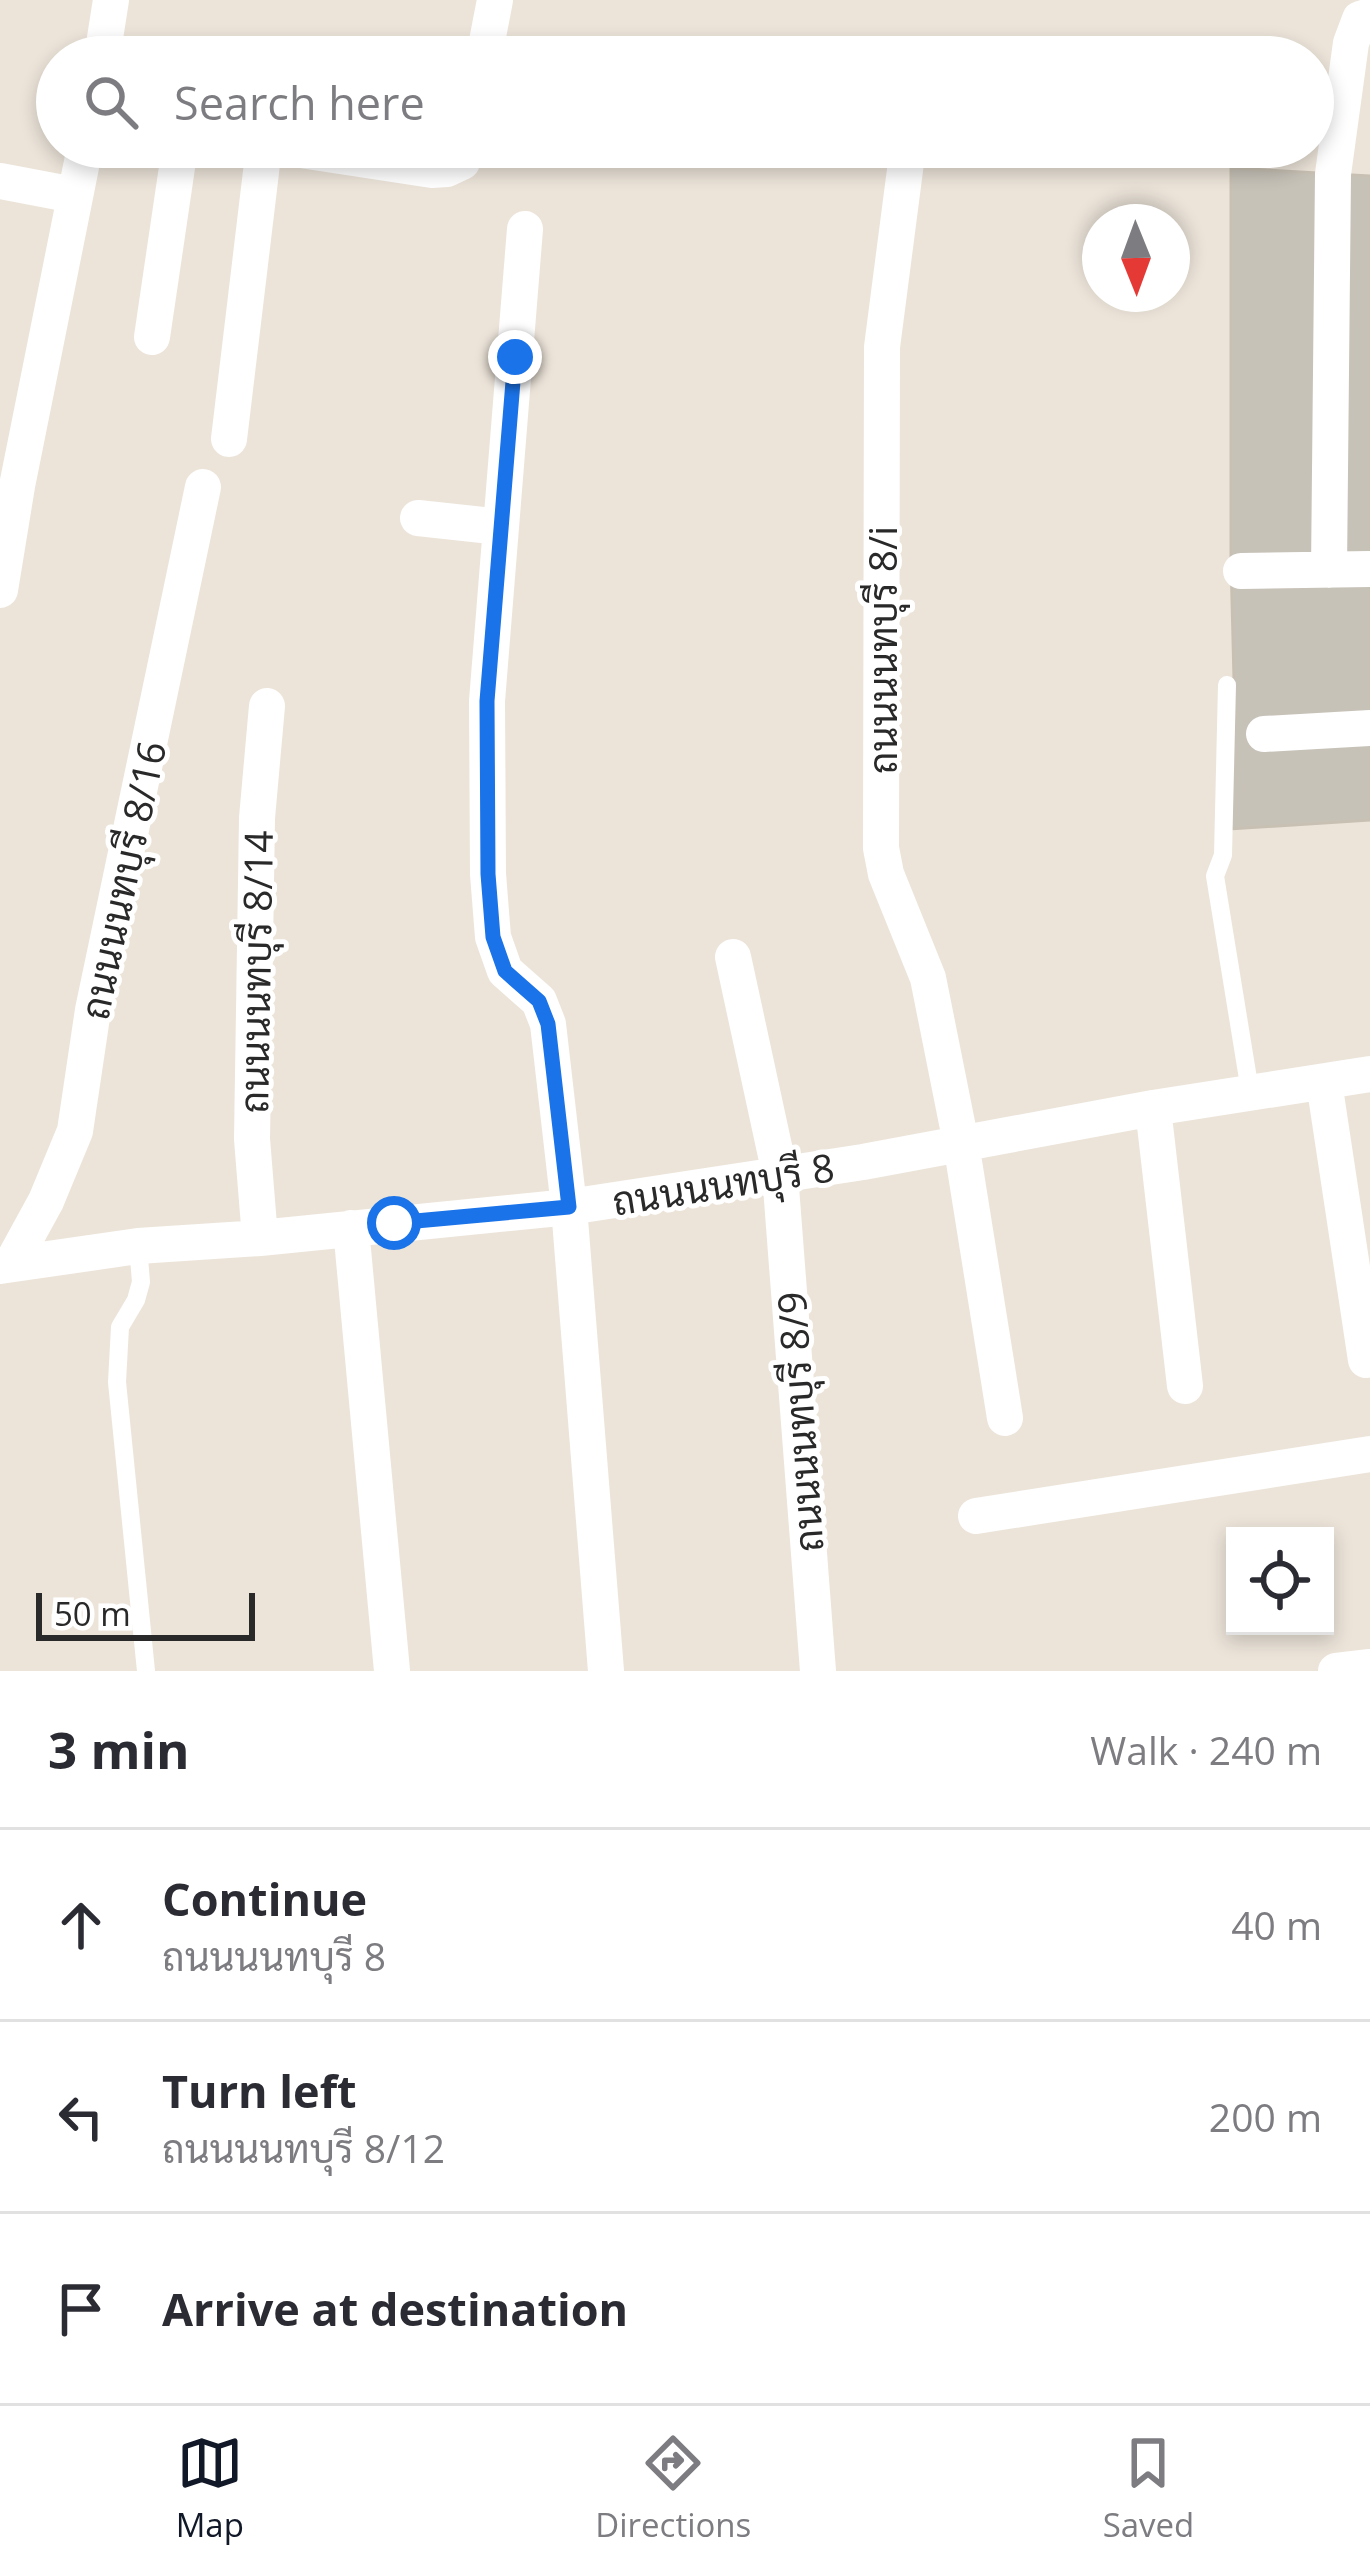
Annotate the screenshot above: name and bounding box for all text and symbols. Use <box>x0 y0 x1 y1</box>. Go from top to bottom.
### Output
search box <box>36 36 1334 168</box>
icon: search <box>78 69 144 135</box>
text: Search here <box>174 72 425 133</box>
north arrow <box>1082 204 1190 312</box>
route end <box>488 330 542 384</box>
street label: ถนนนนทบุรี 8/i <box>855 526 910 774</box>
street label: ถนนนนทบุรี 8/16 <box>67 736 179 1024</box>
street label: ถนนนนทบุรี 8/14 <box>226 830 286 1114</box>
street label: ถนนนนทบุรี 8 <box>608 1139 838 1229</box>
route start <box>367 1196 421 1250</box>
street label: ถนนนนทบุรี 8/9 <box>763 1290 837 1554</box>
map controls <box>1226 1527 1334 1635</box>
button: locate <box>1226 1527 1334 1635</box>
scale bar <box>36 1587 255 1640</box>
text: 50 m <box>54 1591 131 1636</box>
text: 3 min <box>48 1714 190 1784</box>
text: Walk · 240 m <box>1090 1723 1322 1776</box>
text: Continue <box>162 1868 367 1929</box>
icon: ahead <box>48 1892 114 1958</box>
text: 40 m <box>1231 1898 1322 1951</box>
text: ถนนนนทบุรี 8 <box>162 1929 386 1982</box>
text: Turn left <box>162 2060 357 2121</box>
icon: left <box>48 2084 114 2150</box>
text: 200 m <box>1209 2090 1322 2143</box>
text: ถนนนนทบุรี 8/12 <box>162 2121 445 2174</box>
icon: arrive <box>48 2276 114 2342</box>
text: Arrive at destination <box>162 2278 628 2339</box>
tab: Map <box>176 2430 244 2547</box>
tab: Directions <box>595 2430 751 2547</box>
tab: Saved <box>1103 2430 1194 2547</box>

